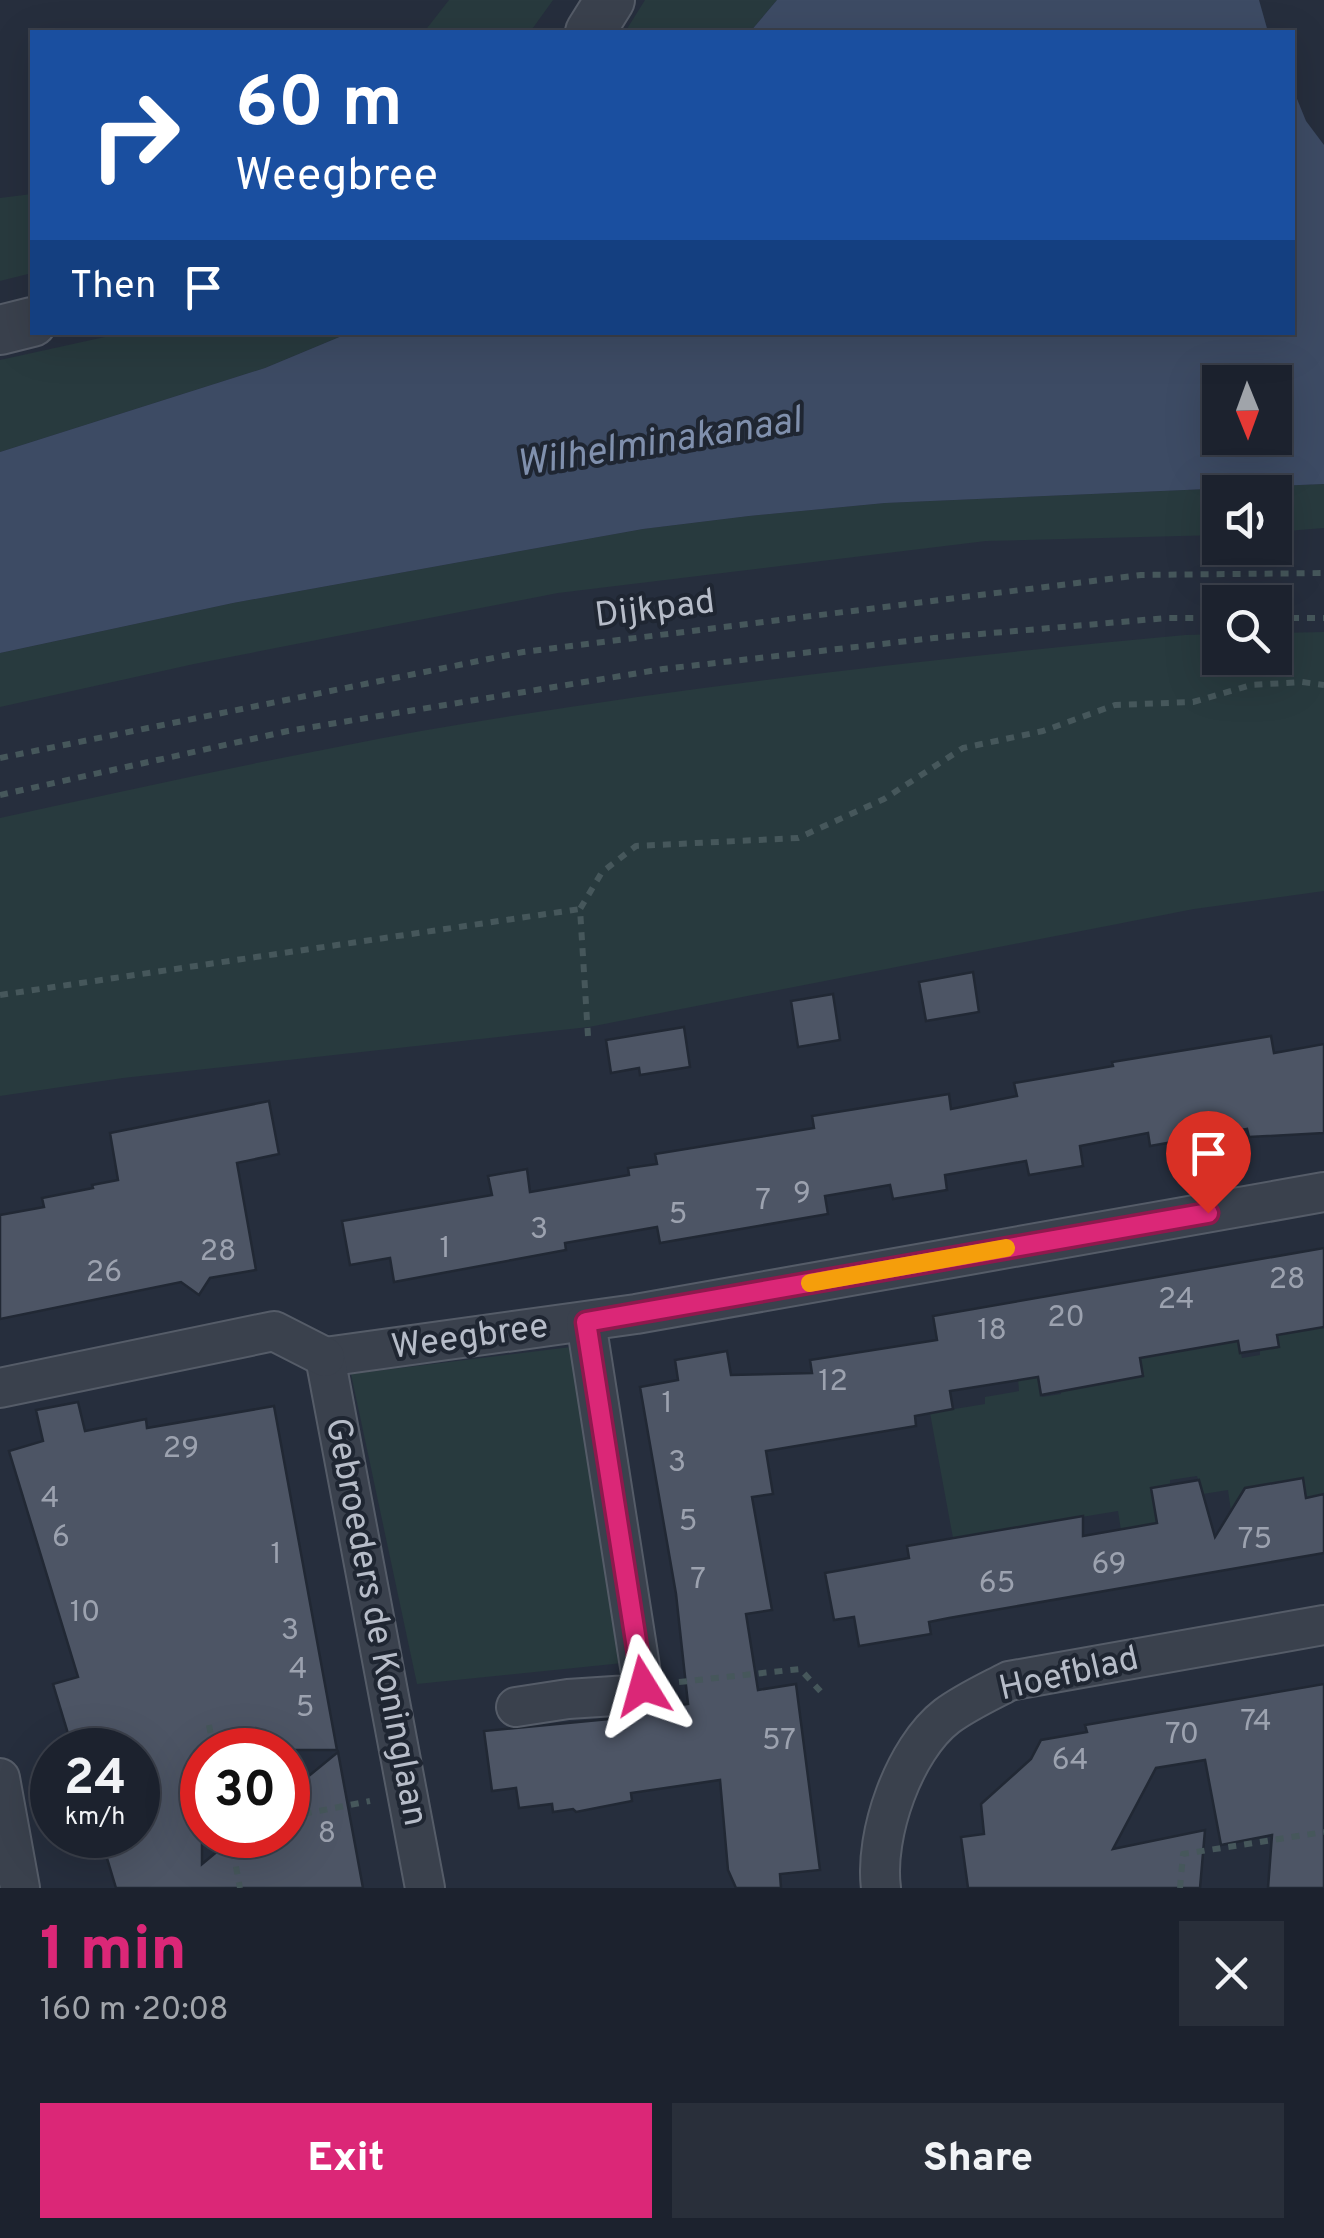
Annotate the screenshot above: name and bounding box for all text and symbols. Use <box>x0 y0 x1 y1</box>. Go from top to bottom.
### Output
text: 60 m <box>235 62 403 151</box>
icon: right <box>70 70 200 200</box>
text: Weegbree <box>235 149 438 206</box>
icon: arrive <box>176 260 231 315</box>
text: Then <box>70 263 156 312</box>
north arrow <box>1202 365 1292 455</box>
map controls <box>1202 365 1292 675</box>
water label: Wilhelminakanaal <box>513 397 807 491</box>
button: sound <box>1202 475 1292 565</box>
street label: Dijkpad <box>593 581 717 639</box>
button: search <box>1202 585 1292 675</box>
pin <box>1166 1111 1251 1214</box>
icon: arrive <box>1181 1126 1236 1181</box>
house number: 9 <box>793 1176 811 1213</box>
house number: 7 <box>755 1183 771 1220</box>
house number: 5 <box>669 1197 687 1234</box>
house number: 3 <box>530 1212 548 1249</box>
house number: 1 <box>439 1231 451 1268</box>
house number: 28 <box>200 1234 236 1271</box>
house number: 26 <box>86 1255 122 1292</box>
house number: 28 <box>1269 1262 1305 1299</box>
house number: 24 <box>1158 1282 1194 1319</box>
house number: 20 <box>1047 1300 1085 1337</box>
street label: Weegbree <box>389 1305 551 1371</box>
house number: 18 <box>977 1313 1007 1350</box>
house number: 12 <box>818 1364 848 1401</box>
house number: 1 <box>661 1386 673 1423</box>
street label: Gebroeders de Koninglaan <box>314 1414 436 1830</box>
house number: 29 <box>163 1431 199 1468</box>
house number: 3 <box>668 1445 686 1482</box>
house number: 4 <box>41 1481 59 1518</box>
house number: 5 <box>679 1504 697 1541</box>
house number: 6 <box>52 1520 70 1557</box>
house number: 75 <box>1238 1522 1272 1559</box>
house number: 1 <box>270 1537 282 1574</box>
house number: 69 <box>1092 1547 1126 1584</box>
house number: 7 <box>690 1562 706 1599</box>
house number: 65 <box>979 1566 1015 1603</box>
house number: 10 <box>70 1595 100 1632</box>
house number: 3 <box>281 1613 299 1650</box>
position arrow <box>591 1634 695 1738</box>
street label: Hoefblad <box>995 1638 1143 1712</box>
house number: 4 <box>289 1652 307 1689</box>
house number: 5 <box>296 1690 314 1727</box>
house number: 74 <box>1240 1704 1272 1741</box>
house number: 70 <box>1165 1717 1199 1754</box>
house number: 57 <box>762 1723 796 1760</box>
speed limit sign: 30 <box>180 1728 310 1858</box>
house number: 64 <box>1052 1743 1088 1780</box>
text: 24 <box>64 1749 126 1812</box>
text: km/h <box>65 1802 125 1834</box>
house number: 8 <box>318 1816 336 1853</box>
text: 1 min <box>40 1915 187 1991</box>
button: close <box>1179 1921 1284 2026</box>
text: 160 m · 20:08 <box>40 1991 229 2031</box>
button: Exit <box>40 2103 652 2218</box>
button: Share <box>672 2103 1284 2218</box>

